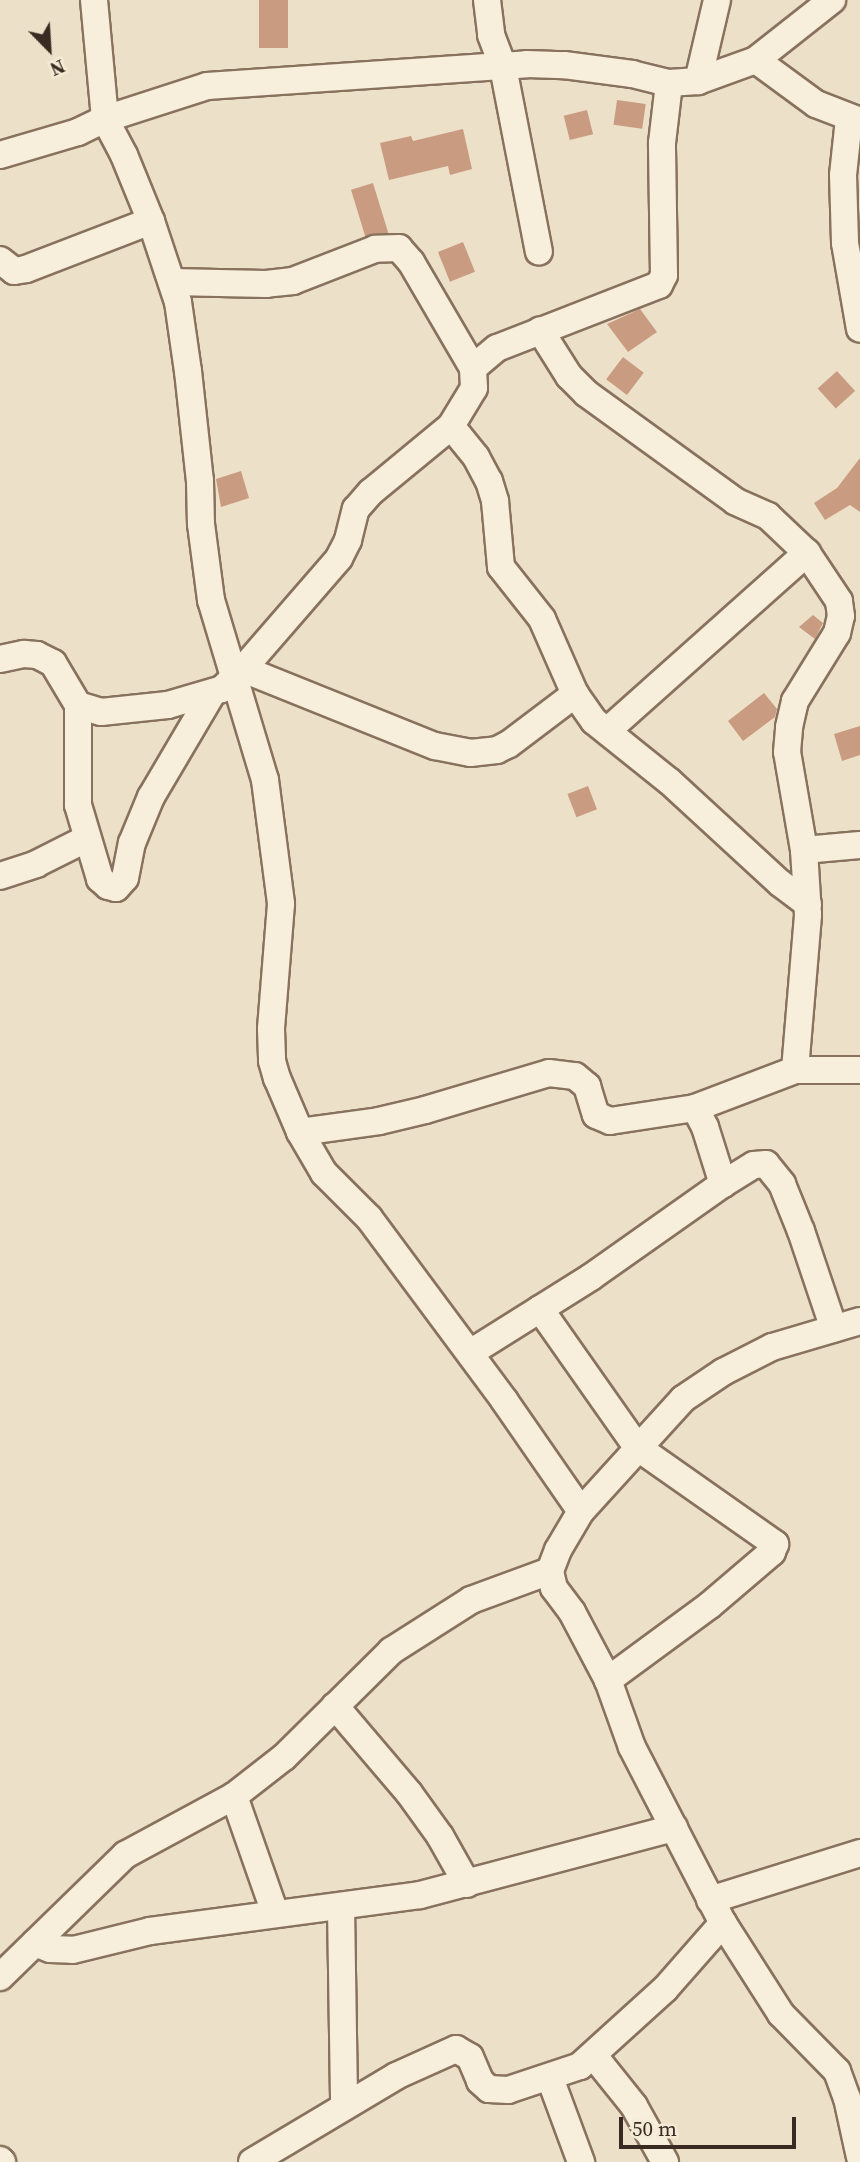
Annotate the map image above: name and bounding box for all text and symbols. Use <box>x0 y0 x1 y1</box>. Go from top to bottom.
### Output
north arrow <box>14 14 84 84</box>
text: N <box>46 53 69 83</box>
scale bar <box>622 2102 799 2146</box>
text: 50 m <box>632 2114 677 2143</box>

